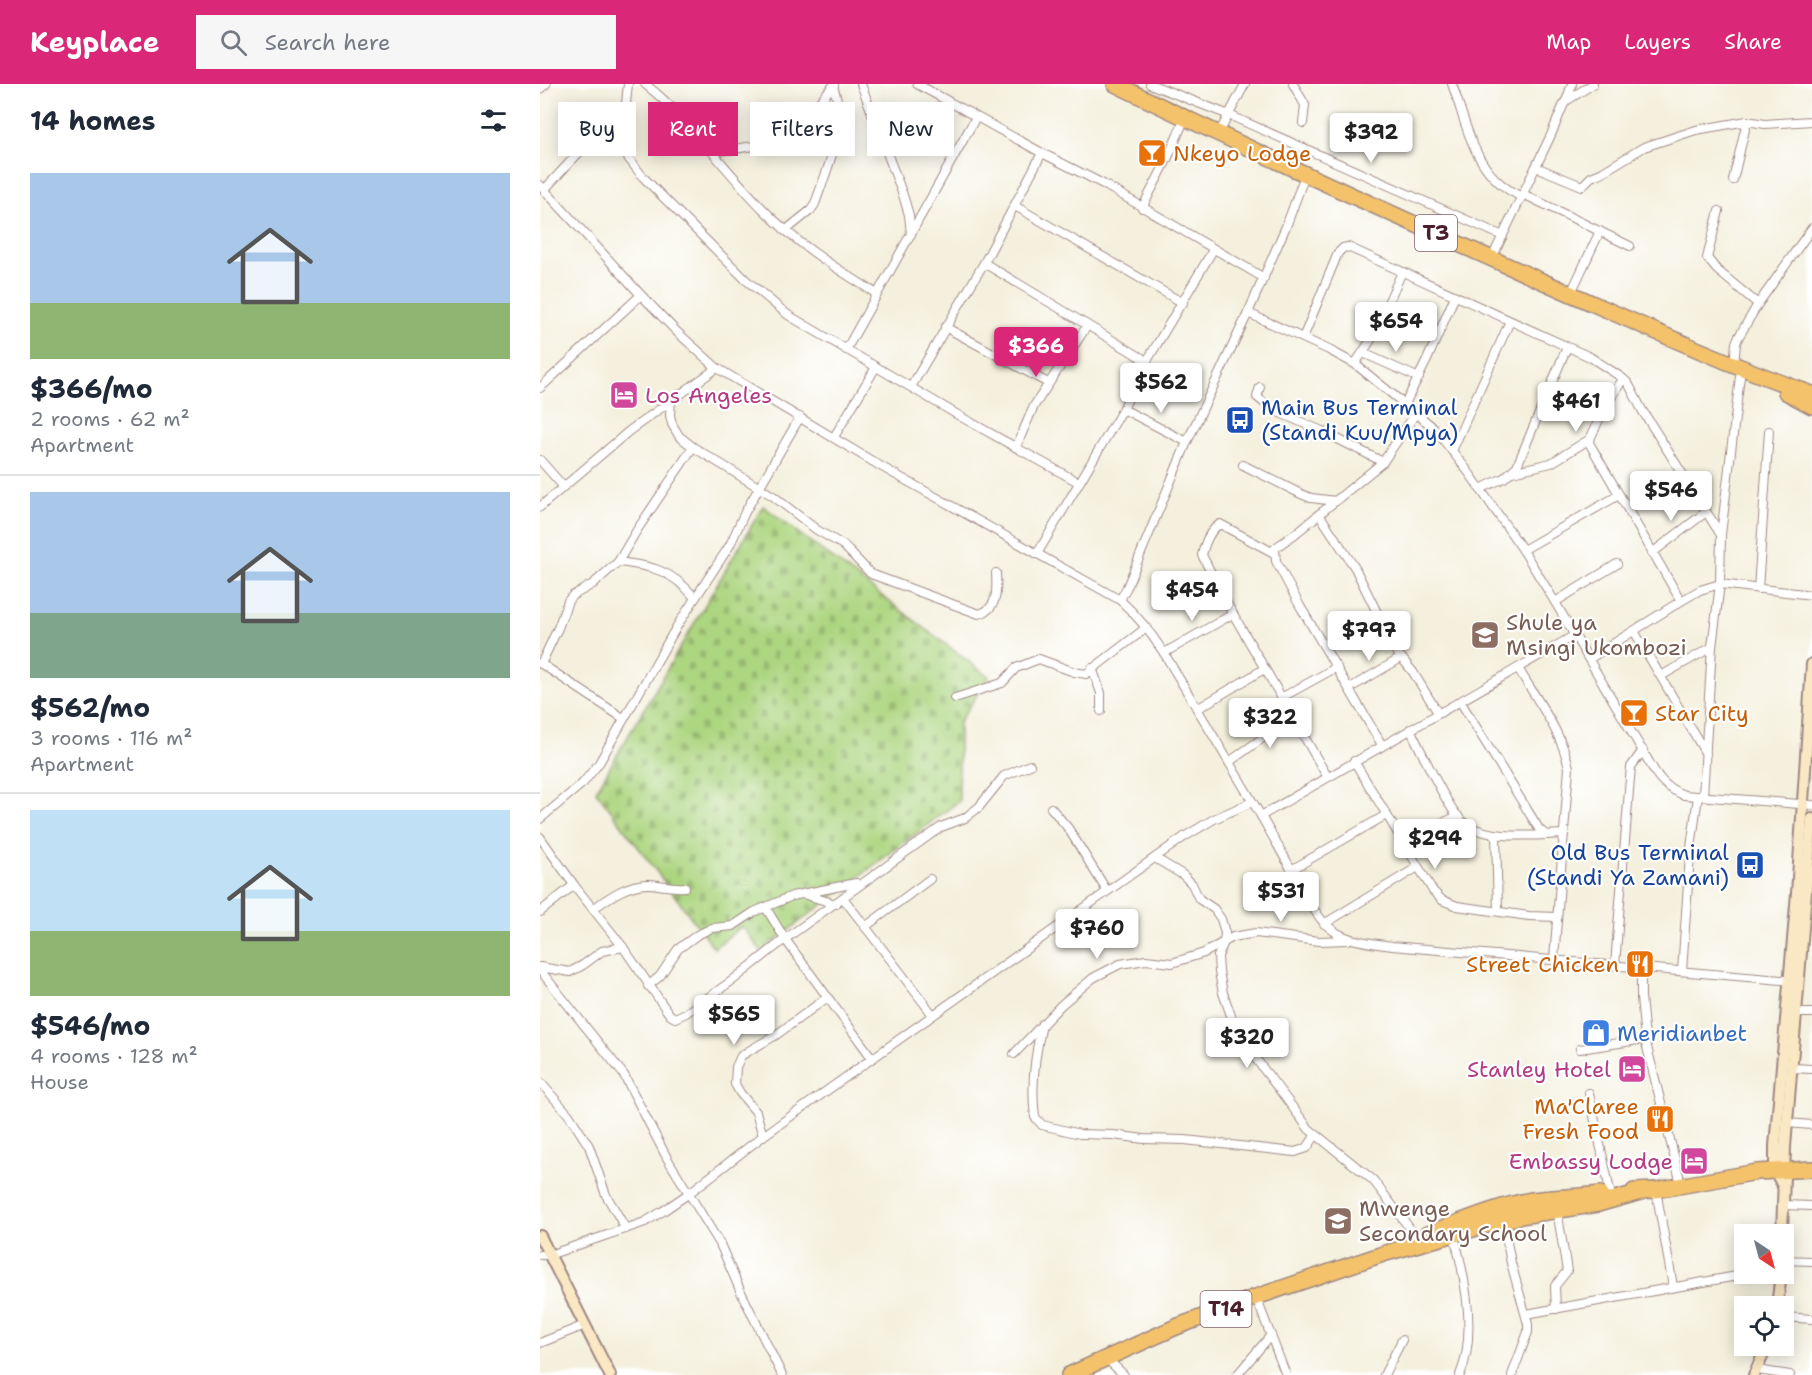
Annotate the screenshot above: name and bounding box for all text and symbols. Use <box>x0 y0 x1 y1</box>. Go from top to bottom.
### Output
search box <box>196 15 616 69</box>
text: Keyplace <box>30 23 160 61</box>
icon: search <box>217 26 250 59</box>
text: Search here <box>265 28 390 57</box>
text: Map <box>1546 28 1591 56</box>
text: Layers <box>1624 28 1691 56</box>
text: Share <box>1724 28 1782 56</box>
chip: Buy <box>558 102 636 156</box>
chip: Rent <box>648 102 738 156</box>
chip: Filters <box>750 102 855 156</box>
chip: New <box>867 102 954 156</box>
text: 14 homes <box>30 103 156 138</box>
icon: filters <box>477 104 510 137</box>
pin: $392 <box>1335 113 1407 164</box>
text: $392 <box>1344 119 1398 145</box>
bar icon: Nkeyo Lodge <box>1136 137 1168 169</box>
place label: Nkeyo Lodge <box>1173 139 1311 168</box>
icon: home <box>216 212 324 320</box>
road number: T3 <box>1415 215 1457 251</box>
pin: $654 <box>1360 302 1432 353</box>
text: $654 <box>1369 308 1423 334</box>
pin: $366 <box>1000 327 1072 378</box>
text: $366 <box>1008 333 1064 359</box>
pin: $562 <box>1125 363 1197 414</box>
text: $562 <box>1134 369 1188 395</box>
text: $366/mo <box>30 371 153 406</box>
hotel icon: Los Angeles <box>608 379 640 411</box>
place label: Los Angeles <box>645 381 772 410</box>
pin: $461 <box>1540 382 1612 433</box>
text: $461 <box>1552 388 1600 414</box>
place label: Main Bus Terminal (Standi Kuu/Mpya) <box>1261 393 1458 447</box>
bus stop icon: Main Bus Terminal (Standi Kuu/Mpya) <box>1224 404 1256 436</box>
text: 2 rooms · 62 m² <box>30 406 190 432</box>
text: Apartment <box>30 432 134 458</box>
pin: $546 <box>1635 471 1707 522</box>
text: $546 <box>1644 477 1698 503</box>
icon: home <box>216 531 324 639</box>
pin: $454 <box>1156 571 1228 622</box>
text: $454 <box>1165 577 1219 603</box>
place label: Shule ya Msingi Ukombozi <box>1506 608 1687 662</box>
pin: $797 <box>1333 611 1405 662</box>
text: $797 <box>1342 617 1396 643</box>
school or university icon: Shule ya Msingi Ukombozi <box>1469 619 1501 651</box>
text: $562/mo <box>30 690 150 725</box>
bar icon: Star City <box>1618 697 1650 729</box>
pin: $322 <box>1234 698 1306 749</box>
place label: Star City <box>1655 699 1749 728</box>
text: $322 <box>1243 704 1297 730</box>
text: 3 rooms · 116 m² <box>30 725 192 751</box>
text: Apartment <box>30 751 134 777</box>
pin: $294 <box>1399 819 1471 870</box>
text: $294 <box>1408 825 1462 851</box>
place label: Old Bus Terminal (Standi Ya Zamani) <box>1527 838 1729 892</box>
icon: home <box>216 849 324 957</box>
bus stop icon: Old Bus Terminal (Standi Ya Zamani) <box>1734 849 1766 881</box>
pin: $531 <box>1245 872 1317 923</box>
text: $531 <box>1257 878 1305 904</box>
pin: $760 <box>1061 909 1133 960</box>
text: $760 <box>1069 915 1125 941</box>
restaurant icon: Street Chicken <box>1624 948 1656 980</box>
place label: Street Chicken <box>1466 950 1619 979</box>
pin: $565 <box>698 995 770 1046</box>
text: $565 <box>708 1001 760 1027</box>
text: $546/mo <box>30 1008 150 1043</box>
shop icon: Meridianbet <box>1580 1017 1612 1049</box>
pin: $320 <box>1211 1018 1283 1069</box>
place label: Meridianbet <box>1617 1019 1747 1048</box>
text: $320 <box>1220 1024 1274 1050</box>
text: 4 rooms · 128 m² <box>30 1043 198 1069</box>
hotel icon: Stanley Hotel <box>1616 1053 1648 1085</box>
place label: Stanley Hotel <box>1467 1055 1611 1084</box>
text: House <box>30 1069 89 1095</box>
place label: Ma'Claree Fresh Food <box>1523 1092 1639 1146</box>
restaurant icon: Ma'Claree Fresh Food <box>1644 1103 1676 1135</box>
hotel icon: Embassy Lodge <box>1678 1145 1710 1177</box>
place label: Embassy Lodge <box>1509 1147 1673 1176</box>
place label: Mwenge Secondary School <box>1359 1194 1547 1248</box>
school or university icon: Mwenge Secondary School <box>1322 1205 1354 1237</box>
north arrow <box>1734 1224 1794 1284</box>
map controls <box>1734 1224 1794 1356</box>
road number: T14 <box>1200 1291 1252 1327</box>
button: locate <box>1734 1296 1794 1356</box>

